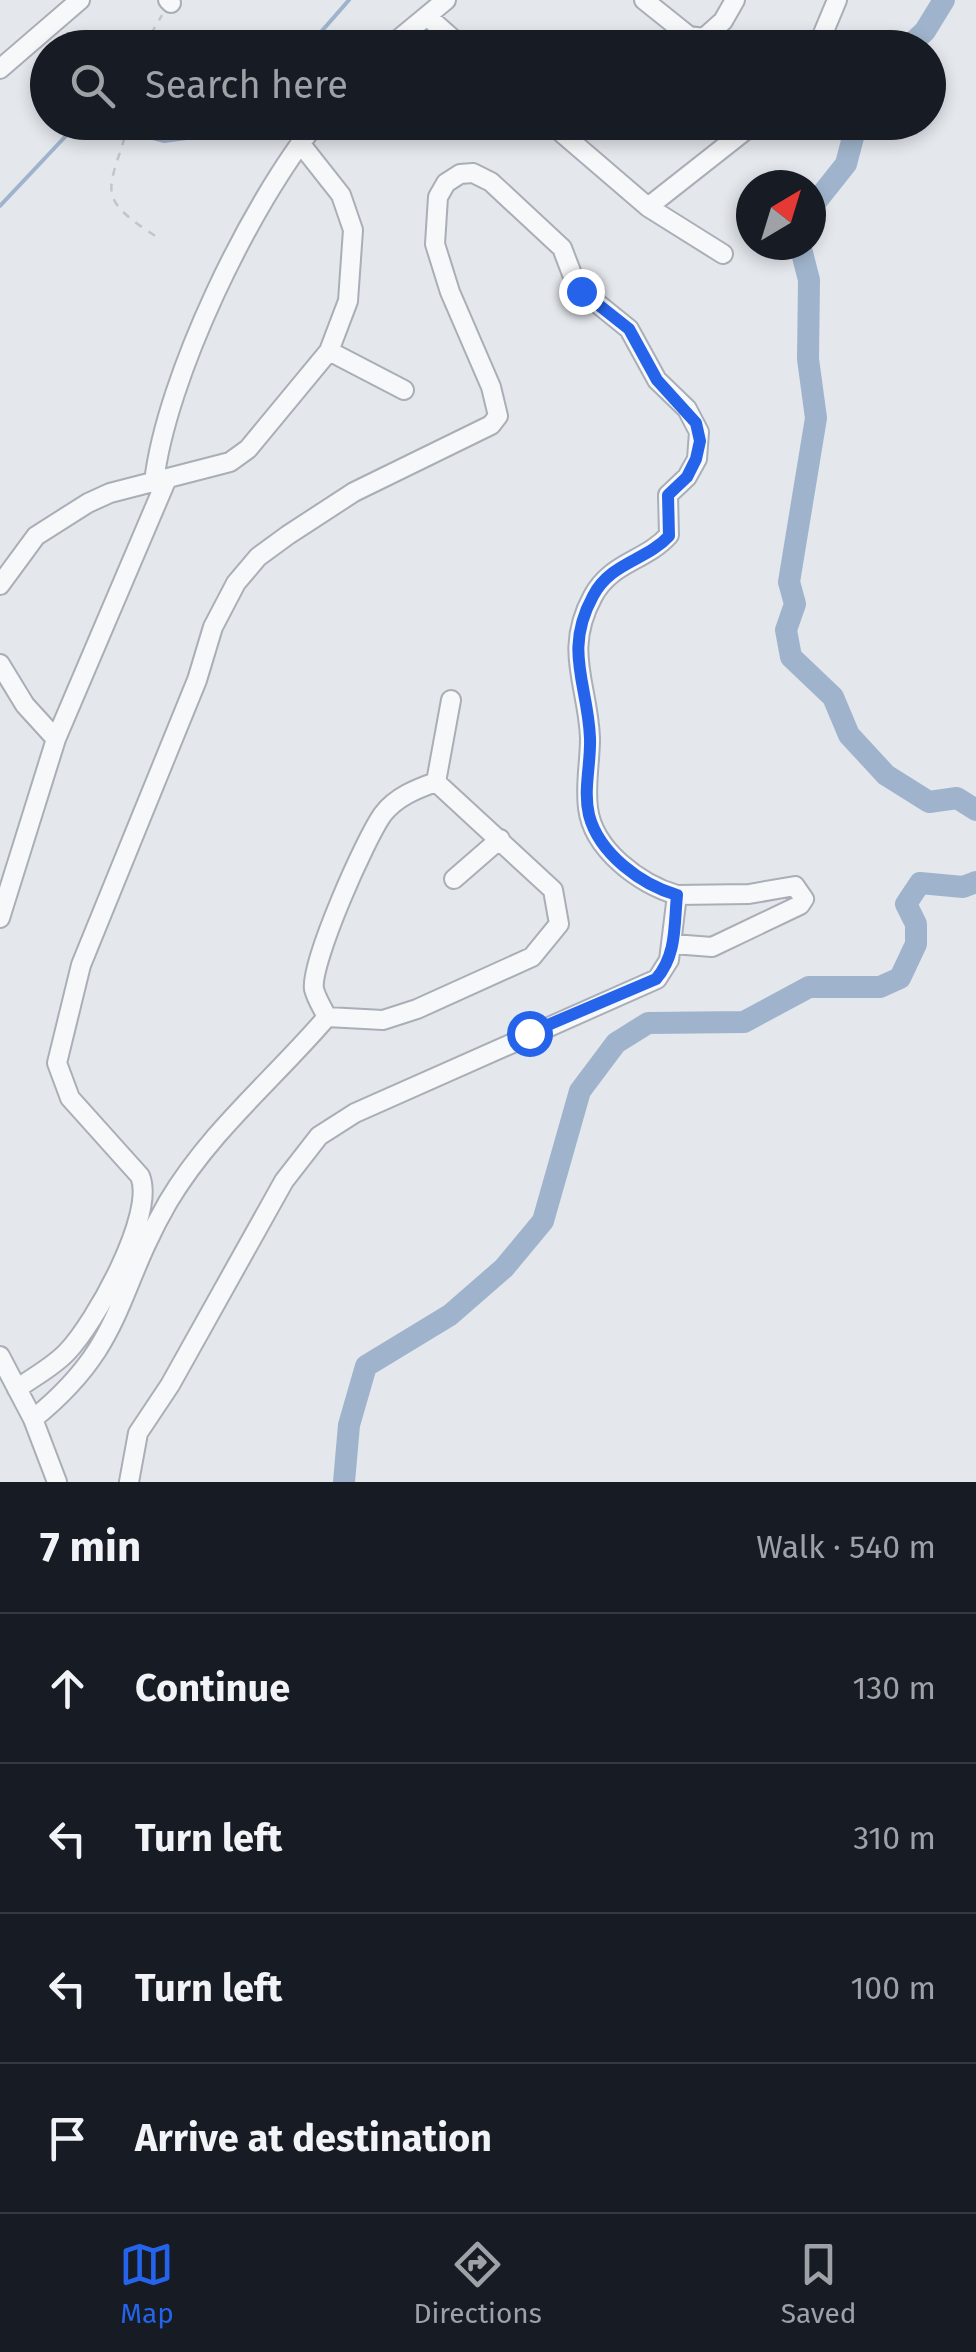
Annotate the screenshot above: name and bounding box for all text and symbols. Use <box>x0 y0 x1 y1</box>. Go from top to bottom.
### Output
search box <box>30 30 946 140</box>
icon: search <box>65 58 120 113</box>
text: Search here <box>145 62 348 108</box>
north arrow <box>736 170 826 260</box>
route end <box>559 269 605 315</box>
route start <box>507 1011 553 1057</box>
text: 7 min <box>40 1522 141 1572</box>
text: Walk · 540 m <box>756 1528 936 1566</box>
icon: ahead <box>40 1661 95 1716</box>
text: Continue <box>135 1665 290 1711</box>
text: 130 m <box>852 1669 936 1707</box>
icon: left <box>40 1811 95 1866</box>
text: Turn left <box>135 1815 282 1861</box>
text: 310 m <box>853 1819 936 1857</box>
icon: left <box>40 1961 95 2016</box>
text: Turn left <box>135 1965 282 2011</box>
text: 100 m <box>851 1969 936 2007</box>
icon: arrive <box>40 2111 95 2166</box>
text: Arrive at destination <box>135 2115 492 2161</box>
tab: Map <box>119 2237 174 2330</box>
tab: Directions <box>413 2237 542 2330</box>
tab: Saved <box>781 2237 857 2330</box>

